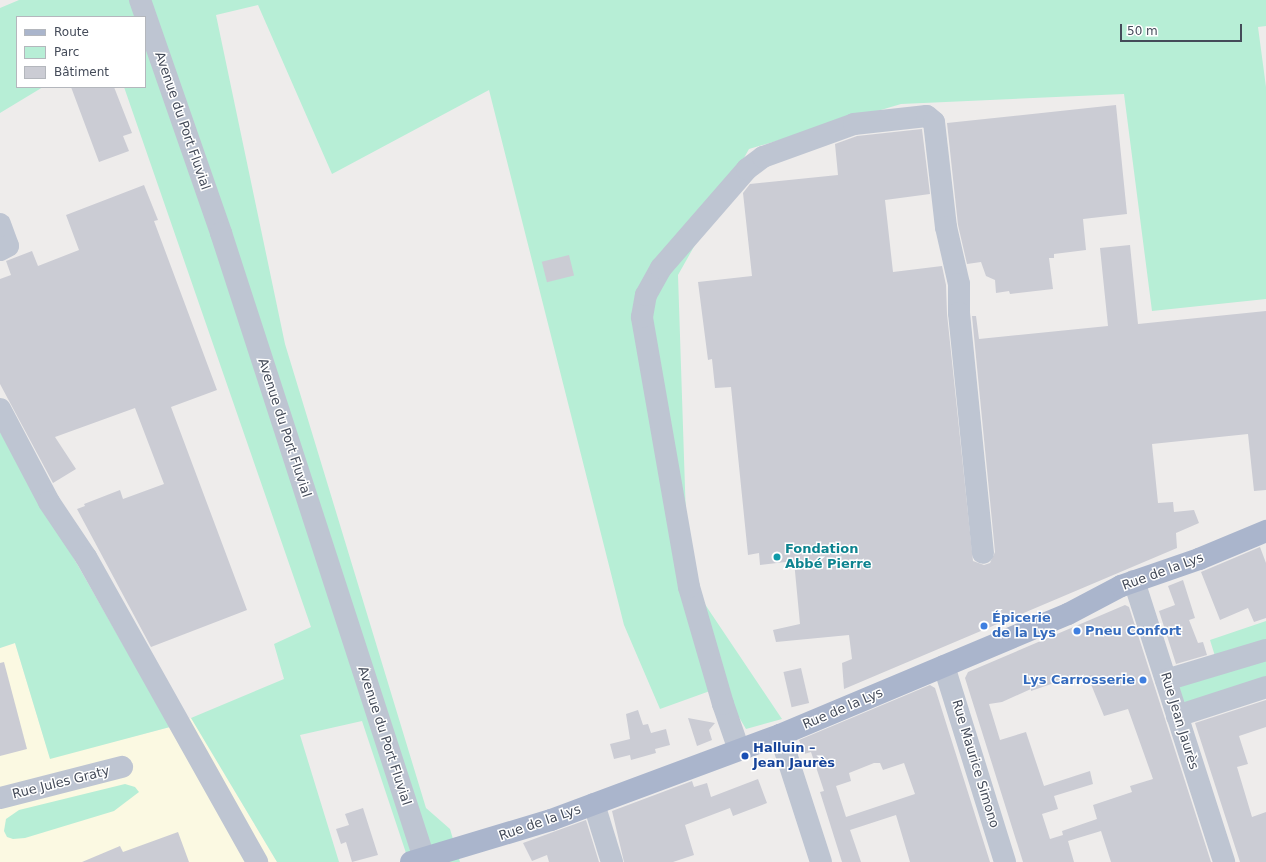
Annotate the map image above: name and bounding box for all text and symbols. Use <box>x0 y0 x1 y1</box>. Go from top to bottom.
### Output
legend <box>16 16 146 88</box>
scale bar <box>1122 16 1244 42</box>
text: 50 m <box>1127 24 1158 38</box>
text: Route <box>54 25 89 39</box>
text: Parc <box>54 45 79 59</box>
street label: Avenue du Port Fluvial <box>151 50 213 192</box>
text: Bâtiment <box>54 65 109 79</box>
street label: Avenue du Port Fluvial <box>254 357 314 499</box>
place label: Fondation Abbé Pierre <box>785 542 871 573</box>
street label: Rue de la Lys <box>1120 550 1206 594</box>
marker: Fondation Abbé Pierre <box>772 552 782 562</box>
place label: Épicerie de la Lys <box>992 611 1056 642</box>
marker: Épicerie de la Lys <box>979 621 989 631</box>
place label: Pneu Confort <box>1085 623 1181 639</box>
marker: Pneu Confort <box>1072 626 1082 636</box>
street label: Avenue du Port Fluvial <box>354 665 414 807</box>
street label: Rue Jean Jaurès <box>1157 670 1201 772</box>
place label: Lys Carrosserie <box>1023 672 1135 688</box>
marker: Lys Carrosserie <box>1138 675 1148 685</box>
street label: Rue de la Lys <box>801 685 885 733</box>
street label: Rue Maurice Simono <box>948 698 1002 830</box>
place label: Halluin – Jean Jaurès <box>753 741 835 772</box>
marker: Halluin – Jean Jaurès <box>740 751 750 761</box>
street label: Rue Jules Graty <box>11 763 111 803</box>
street label: Rue de la Lys <box>497 802 583 844</box>

